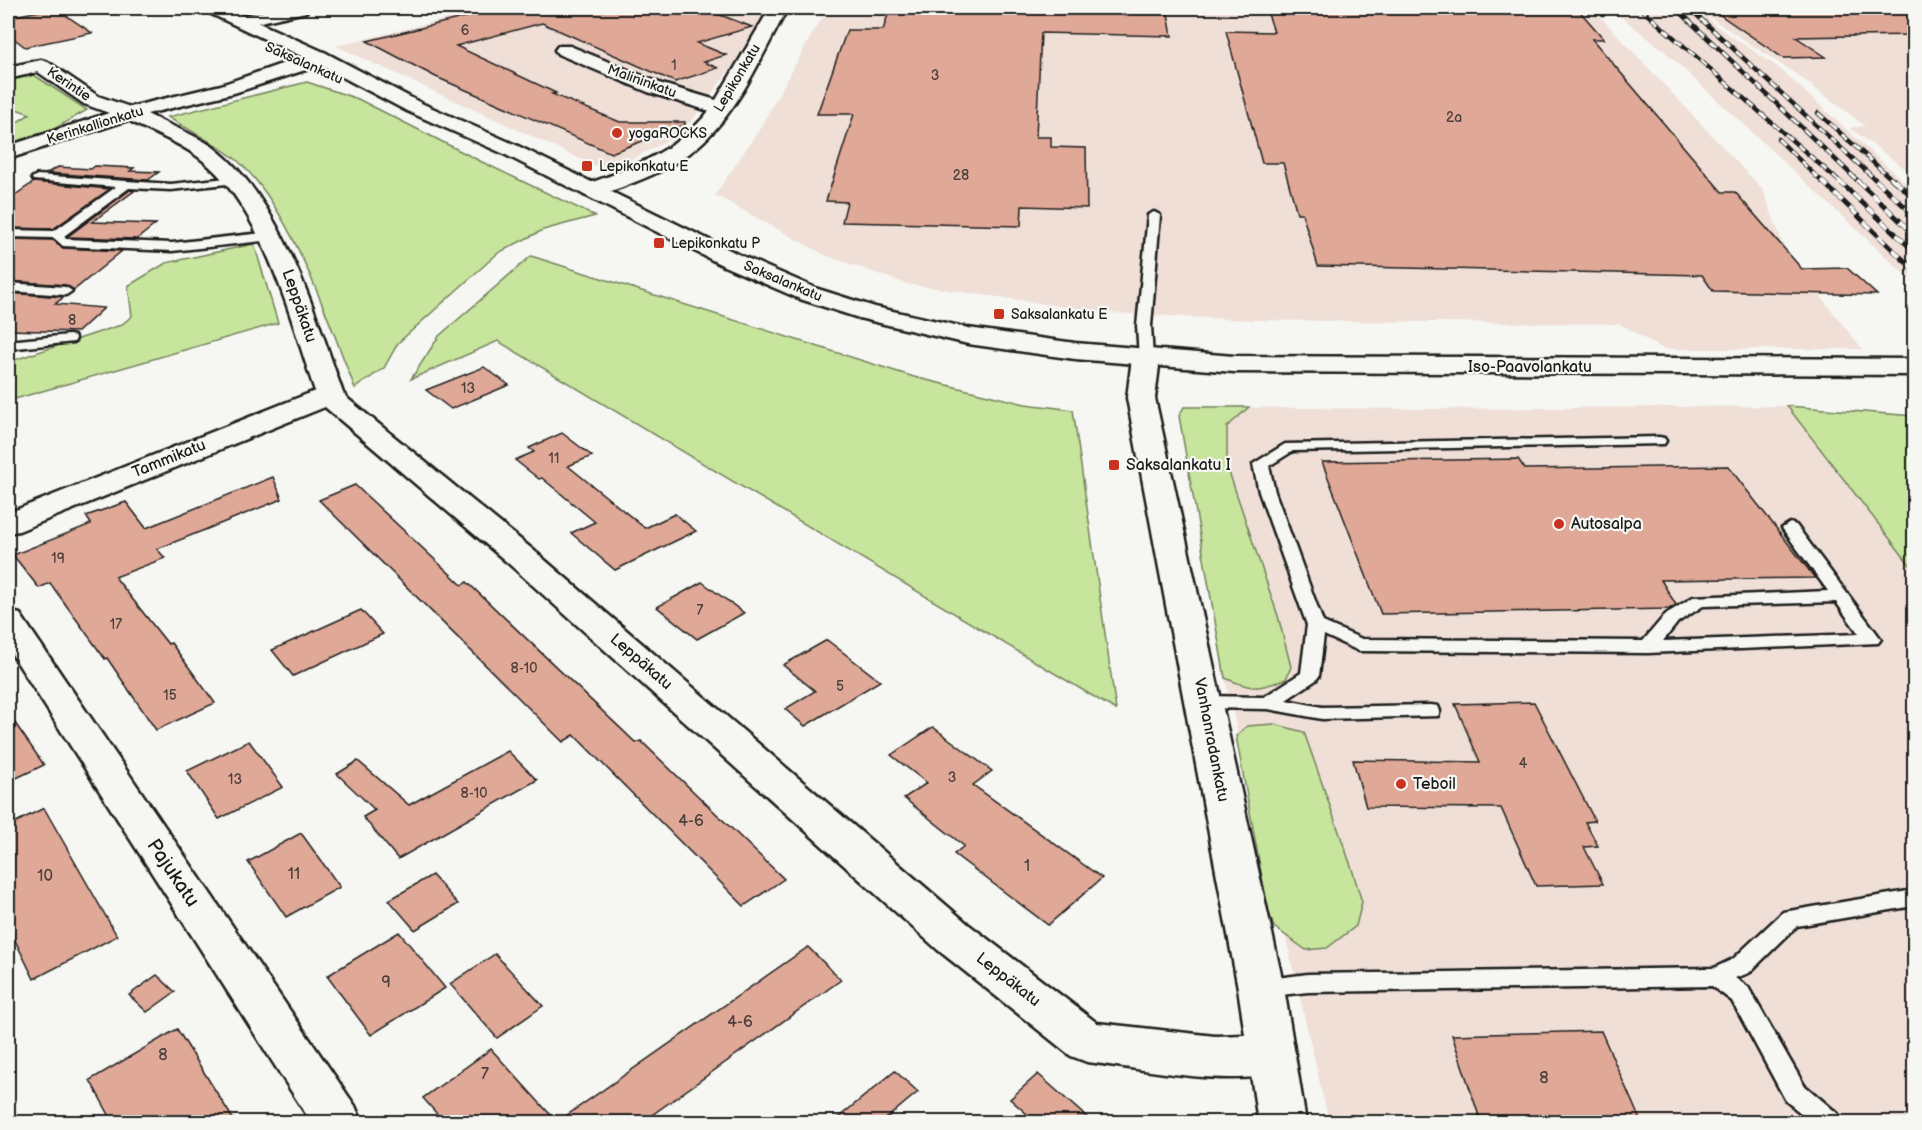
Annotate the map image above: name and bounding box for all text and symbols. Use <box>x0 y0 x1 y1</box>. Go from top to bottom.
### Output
house number: 6 <box>461 22 470 39</box>
street label: Saksalankatu <box>262 38 346 88</box>
street label: Lepikonkatu <box>710 41 764 115</box>
house number: 1 <box>671 57 677 74</box>
street label: Malininkatu <box>605 61 679 101</box>
street label: Kerintie <box>44 63 94 105</box>
house number: 3 <box>931 67 939 84</box>
street label: Kerinkallionkatu <box>45 102 145 148</box>
house number: 2a <box>1446 109 1462 126</box>
place label: yogaROCKS <box>628 125 707 142</box>
marker: yogaROCKS <box>610 126 624 140</box>
place label: Lepikonkatu E <box>599 158 688 175</box>
marker: Lepikonkatu E <box>580 159 594 173</box>
house number: 28 <box>953 167 969 184</box>
place label: Lepikonkatu P <box>671 235 760 252</box>
marker: Lepikonkatu P <box>652 236 666 250</box>
street label: Saksalankatu <box>741 257 825 305</box>
street label: Leppäkatu <box>278 267 320 345</box>
place label: Saksalankatu E <box>1011 306 1108 323</box>
marker: Saksalankatu E <box>992 307 1006 321</box>
house number: 8 <box>68 312 76 329</box>
street label: Iso-Paavolankatu <box>1468 358 1592 377</box>
house number: 13 <box>461 380 475 397</box>
street label: Tammikatu <box>129 436 209 482</box>
house number: 11 <box>549 450 559 467</box>
place label: Saksalankatu I <box>1126 456 1231 475</box>
marker: Saksalankatu I <box>1107 458 1121 472</box>
place label: Autosalpa <box>1571 515 1642 534</box>
marker: Autosalpa <box>1552 517 1566 531</box>
house number: 19 <box>51 550 65 567</box>
house number: 7 <box>697 602 704 619</box>
house number: 17 <box>110 616 122 633</box>
street label: Leppäkatu <box>606 630 676 694</box>
house number: 8-10 <box>511 660 537 677</box>
street label: Vanhanradankatu <box>1190 676 1232 804</box>
house number: 5 <box>836 678 844 695</box>
house number: 15 <box>163 687 177 704</box>
house number: 4 <box>1519 755 1528 772</box>
house number: 3 <box>948 769 956 786</box>
house number: 13 <box>228 771 242 788</box>
place label: Teboil <box>1413 775 1456 794</box>
marker: Teboil <box>1394 777 1408 791</box>
house number: 8-10 <box>461 785 487 802</box>
house number: 4-6 <box>678 812 704 831</box>
street label: Pajukatu <box>142 834 204 912</box>
house number: 1 <box>1024 857 1030 876</box>
house number: 11 <box>288 865 300 884</box>
house number: 10 <box>37 867 53 886</box>
street label: Leppäkatu <box>972 949 1044 1011</box>
house number: 9 <box>381 973 391 992</box>
house number: 4-6 <box>727 1013 753 1032</box>
house number: 8 <box>158 1046 168 1065</box>
house number: 7 <box>481 1065 489 1084</box>
house number: 8 <box>1539 1069 1549 1088</box>

